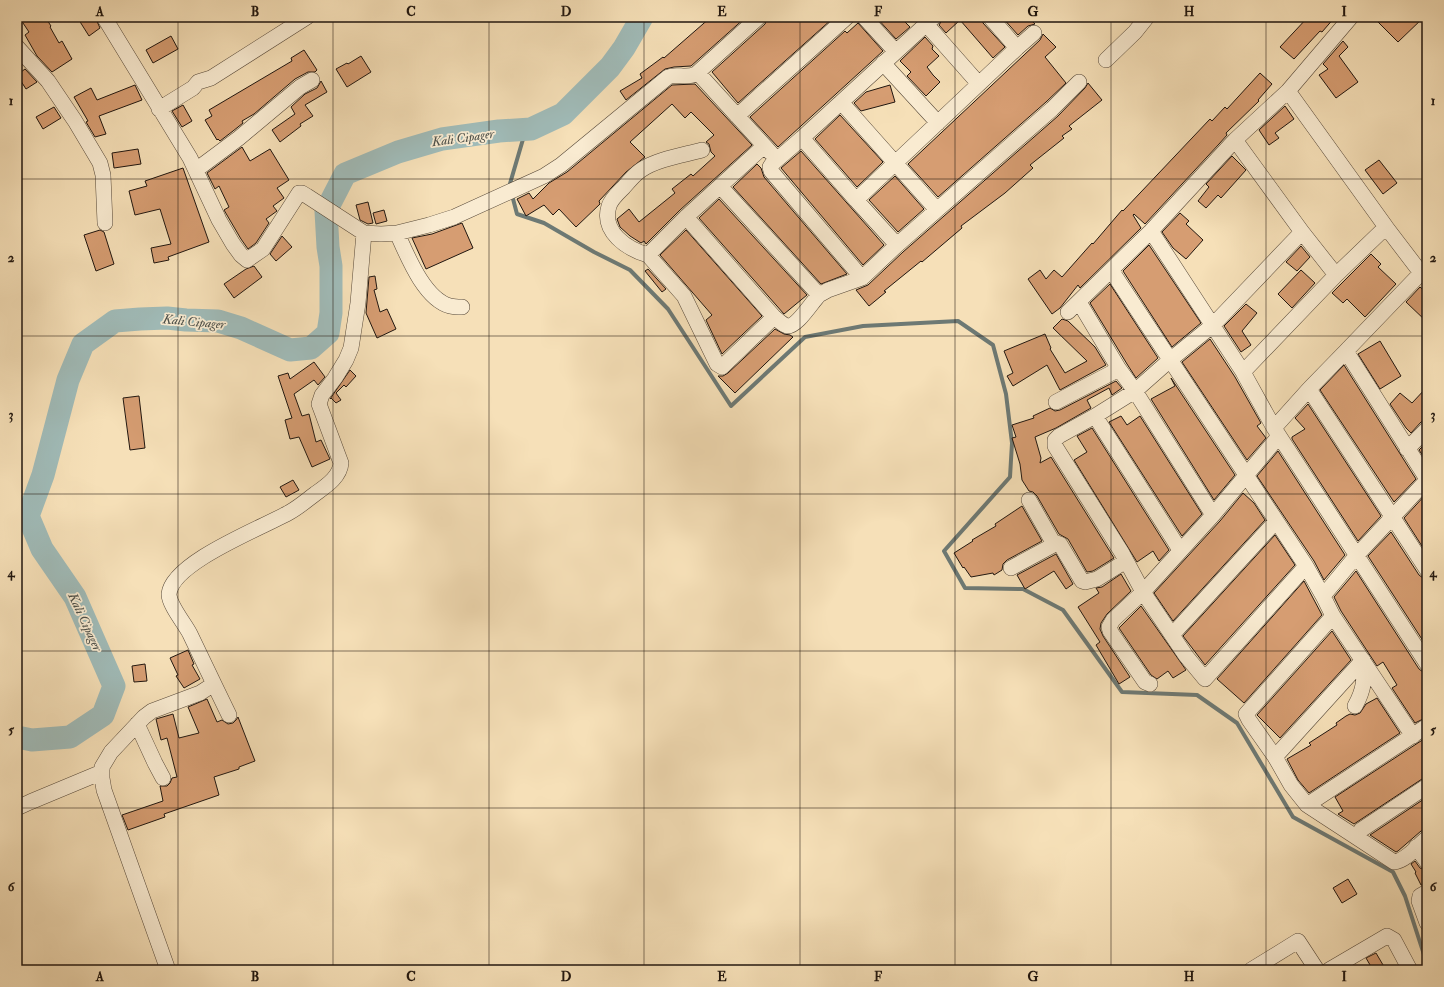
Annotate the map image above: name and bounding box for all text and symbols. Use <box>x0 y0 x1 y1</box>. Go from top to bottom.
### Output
text: A <box>95 4 105 20</box>
text: B <box>251 4 259 20</box>
text: C <box>406 4 416 20</box>
text: D <box>561 4 572 20</box>
text: E <box>717 4 727 20</box>
text: F <box>874 4 883 20</box>
text: G <box>1028 4 1039 20</box>
text: H <box>1184 4 1195 20</box>
text: I <box>1341 4 1347 20</box>
text: 1 <box>9 93 14 109</box>
text: 1 <box>1431 93 1436 109</box>
water label: Kali Cipager <box>430 126 496 150</box>
text: 2 <box>8 250 15 266</box>
text: 2 <box>1430 250 1437 266</box>
water label: Kali Cipager <box>161 311 227 333</box>
text: 3 <box>9 407 14 423</box>
text: 3 <box>1431 407 1436 423</box>
text: 4 <box>6 565 15 581</box>
text: 4 <box>1428 565 1437 581</box>
water label: Kali Cipager <box>64 589 106 655</box>
text: 5 <box>8 722 14 738</box>
text: 5 <box>1430 722 1436 738</box>
text: 6 <box>8 879 16 895</box>
text: 6 <box>1430 879 1438 895</box>
text: A <box>95 969 105 985</box>
text: B <box>251 969 259 985</box>
text: C <box>406 969 416 985</box>
text: D <box>561 969 572 985</box>
text: E <box>717 969 727 985</box>
text: F <box>874 969 883 985</box>
text: G <box>1028 969 1039 985</box>
text: H <box>1184 969 1195 985</box>
text: I <box>1341 969 1347 985</box>

